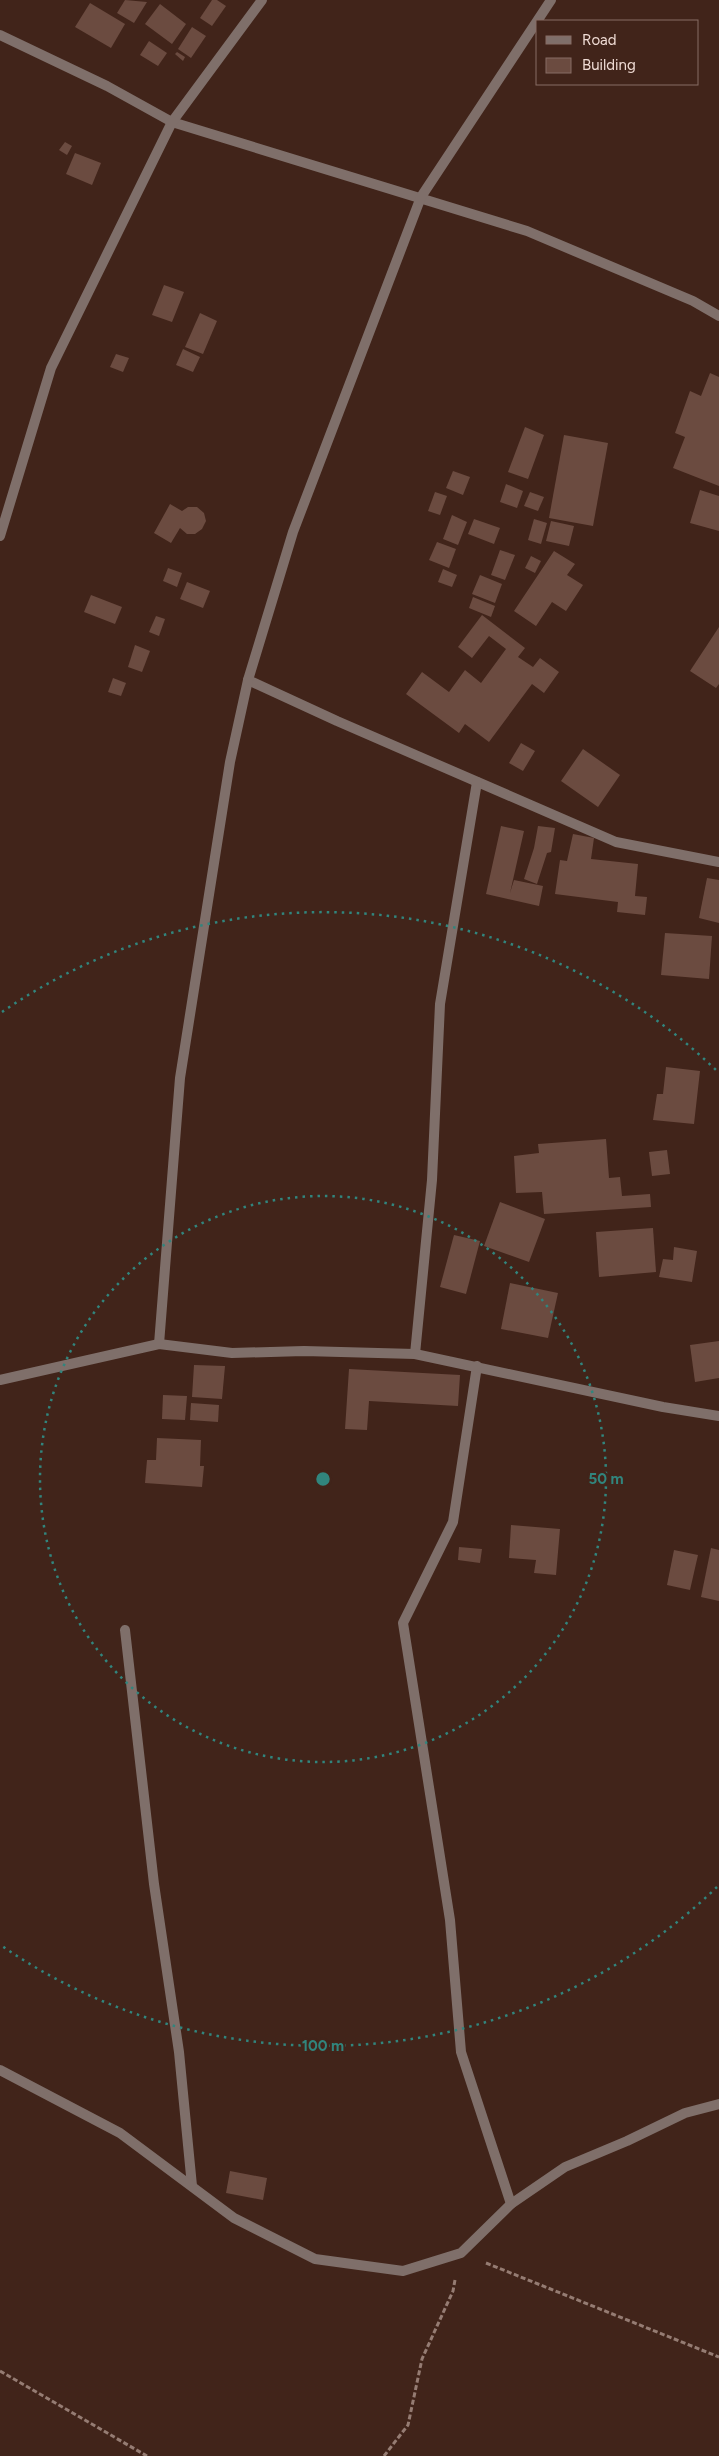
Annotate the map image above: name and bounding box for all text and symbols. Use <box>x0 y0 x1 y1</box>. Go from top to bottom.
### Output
legend <box>536 20 699 85</box>
text: Road <box>582 31 617 49</box>
text: Building <box>582 56 636 74</box>
centre of rings <box>314 1470 332 1488</box>
text: 50 m <box>588 1470 624 1488</box>
text: 100 m <box>302 2037 344 2055</box>

